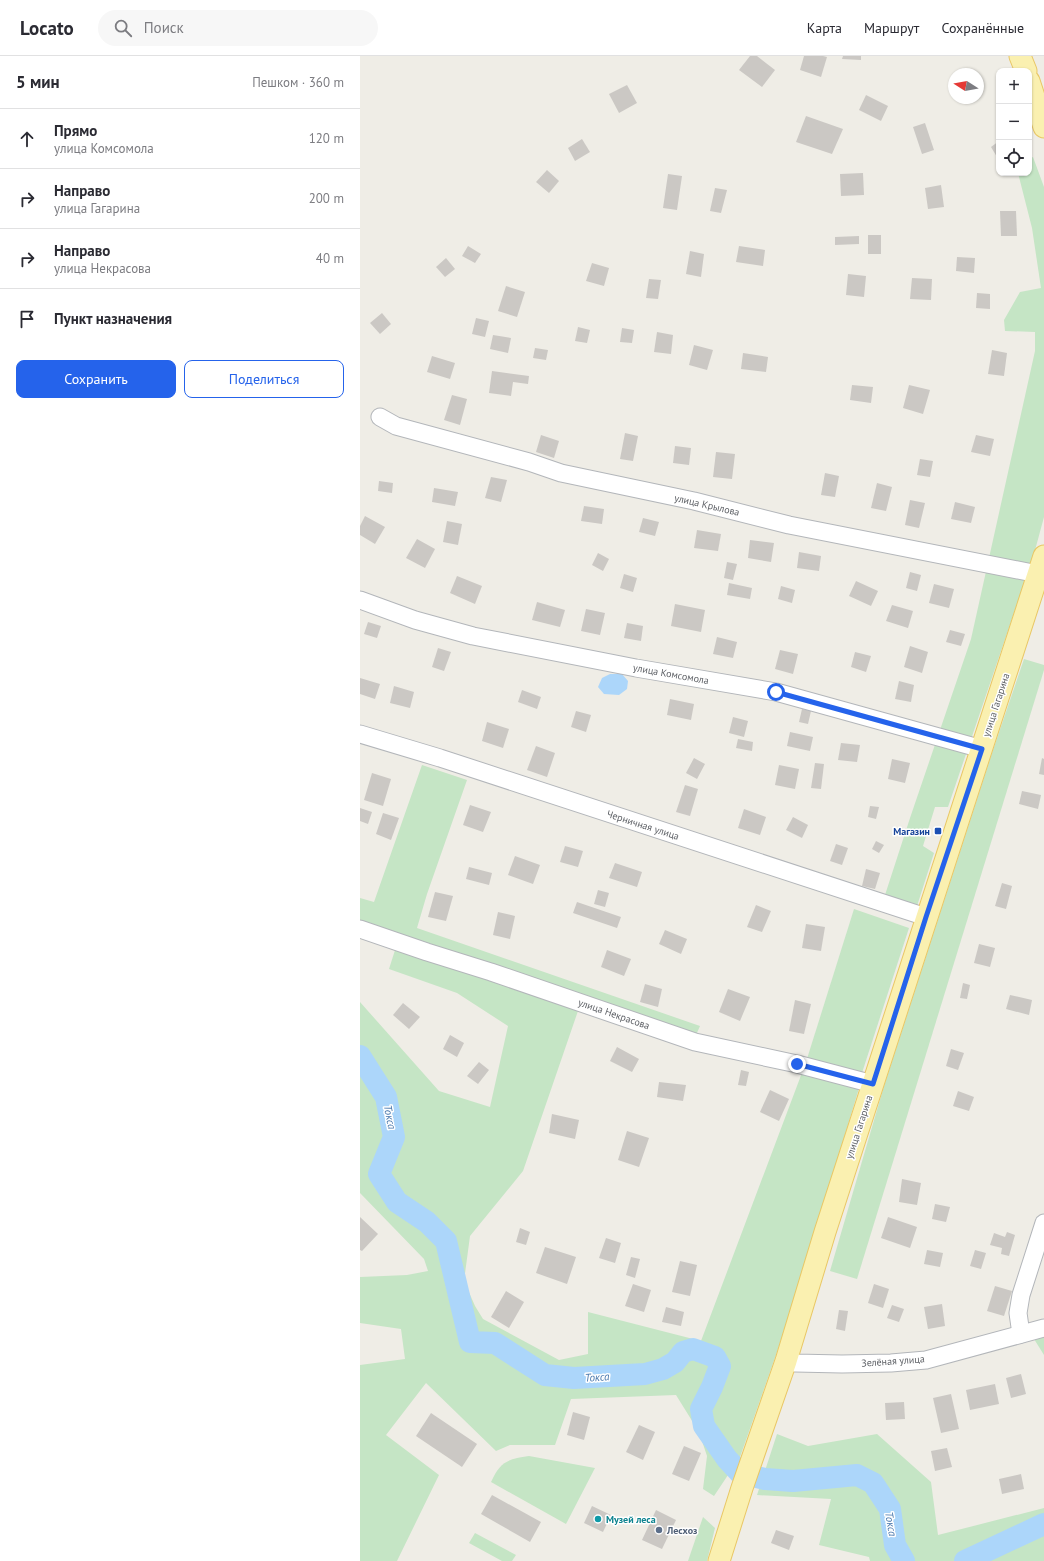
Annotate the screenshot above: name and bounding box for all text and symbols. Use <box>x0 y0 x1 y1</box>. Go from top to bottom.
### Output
search box <box>98 10 378 46</box>
text: Locato <box>20 16 74 40</box>
icon: search <box>112 17 134 39</box>
text: Поиск <box>144 18 184 37</box>
text: Карта <box>807 19 842 37</box>
text: Маршрут <box>864 19 919 37</box>
text: Сохранённые <box>941 19 1024 37</box>
north arrow <box>948 68 984 104</box>
map controls <box>996 68 1032 176</box>
button: + <box>996 68 1032 104</box>
text: 5 мин <box>16 71 60 93</box>
text: Пешком · 360 m <box>252 74 344 91</box>
button: − <box>996 104 1032 140</box>
text: Прямо <box>54 121 97 140</box>
icon: ahead <box>16 128 38 150</box>
text: 120 m <box>309 130 344 147</box>
text: улица Комсомола <box>54 140 154 157</box>
button: locate <box>996 140 1032 176</box>
text: Направо <box>54 181 110 200</box>
icon: right <box>16 188 38 210</box>
text: 200 m <box>309 190 344 207</box>
text: улица Гагарина <box>54 200 140 217</box>
text: Направо <box>54 241 110 260</box>
icon: right <box>16 248 38 270</box>
text: 40 m <box>316 250 344 267</box>
text: улица Некрасова <box>54 260 151 277</box>
icon: arrive <box>16 308 38 330</box>
text: Пункт назначения <box>54 309 172 328</box>
button: Сохранить <box>16 360 176 398</box>
button: Поделиться <box>184 360 344 398</box>
street label: улица Крылова <box>673 491 741 519</box>
street label: улица Комсомола <box>632 661 710 687</box>
street label: улица Гагарина <box>980 671 1012 739</box>
route start <box>767 683 785 701</box>
street label: Черничная улица <box>605 807 681 843</box>
place label: Магазин <box>893 825 930 838</box>
marker: Магазин <box>933 826 943 836</box>
street label: улица Некрасова <box>577 996 651 1032</box>
route end <box>788 1055 806 1073</box>
street label: улица Гагарина <box>843 1093 875 1161</box>
water label: Токса <box>381 1104 399 1131</box>
street label: Зелёная улица <box>861 1352 925 1370</box>
water label: Токса <box>584 1369 610 1385</box>
water label: Токса <box>882 1511 900 1538</box>
place label: Музей леса <box>606 1513 656 1526</box>
marker: Музей леса <box>593 1514 603 1524</box>
place label: Лесхоз <box>666 1524 697 1537</box>
marker: Лесхоз <box>654 1525 664 1535</box>

